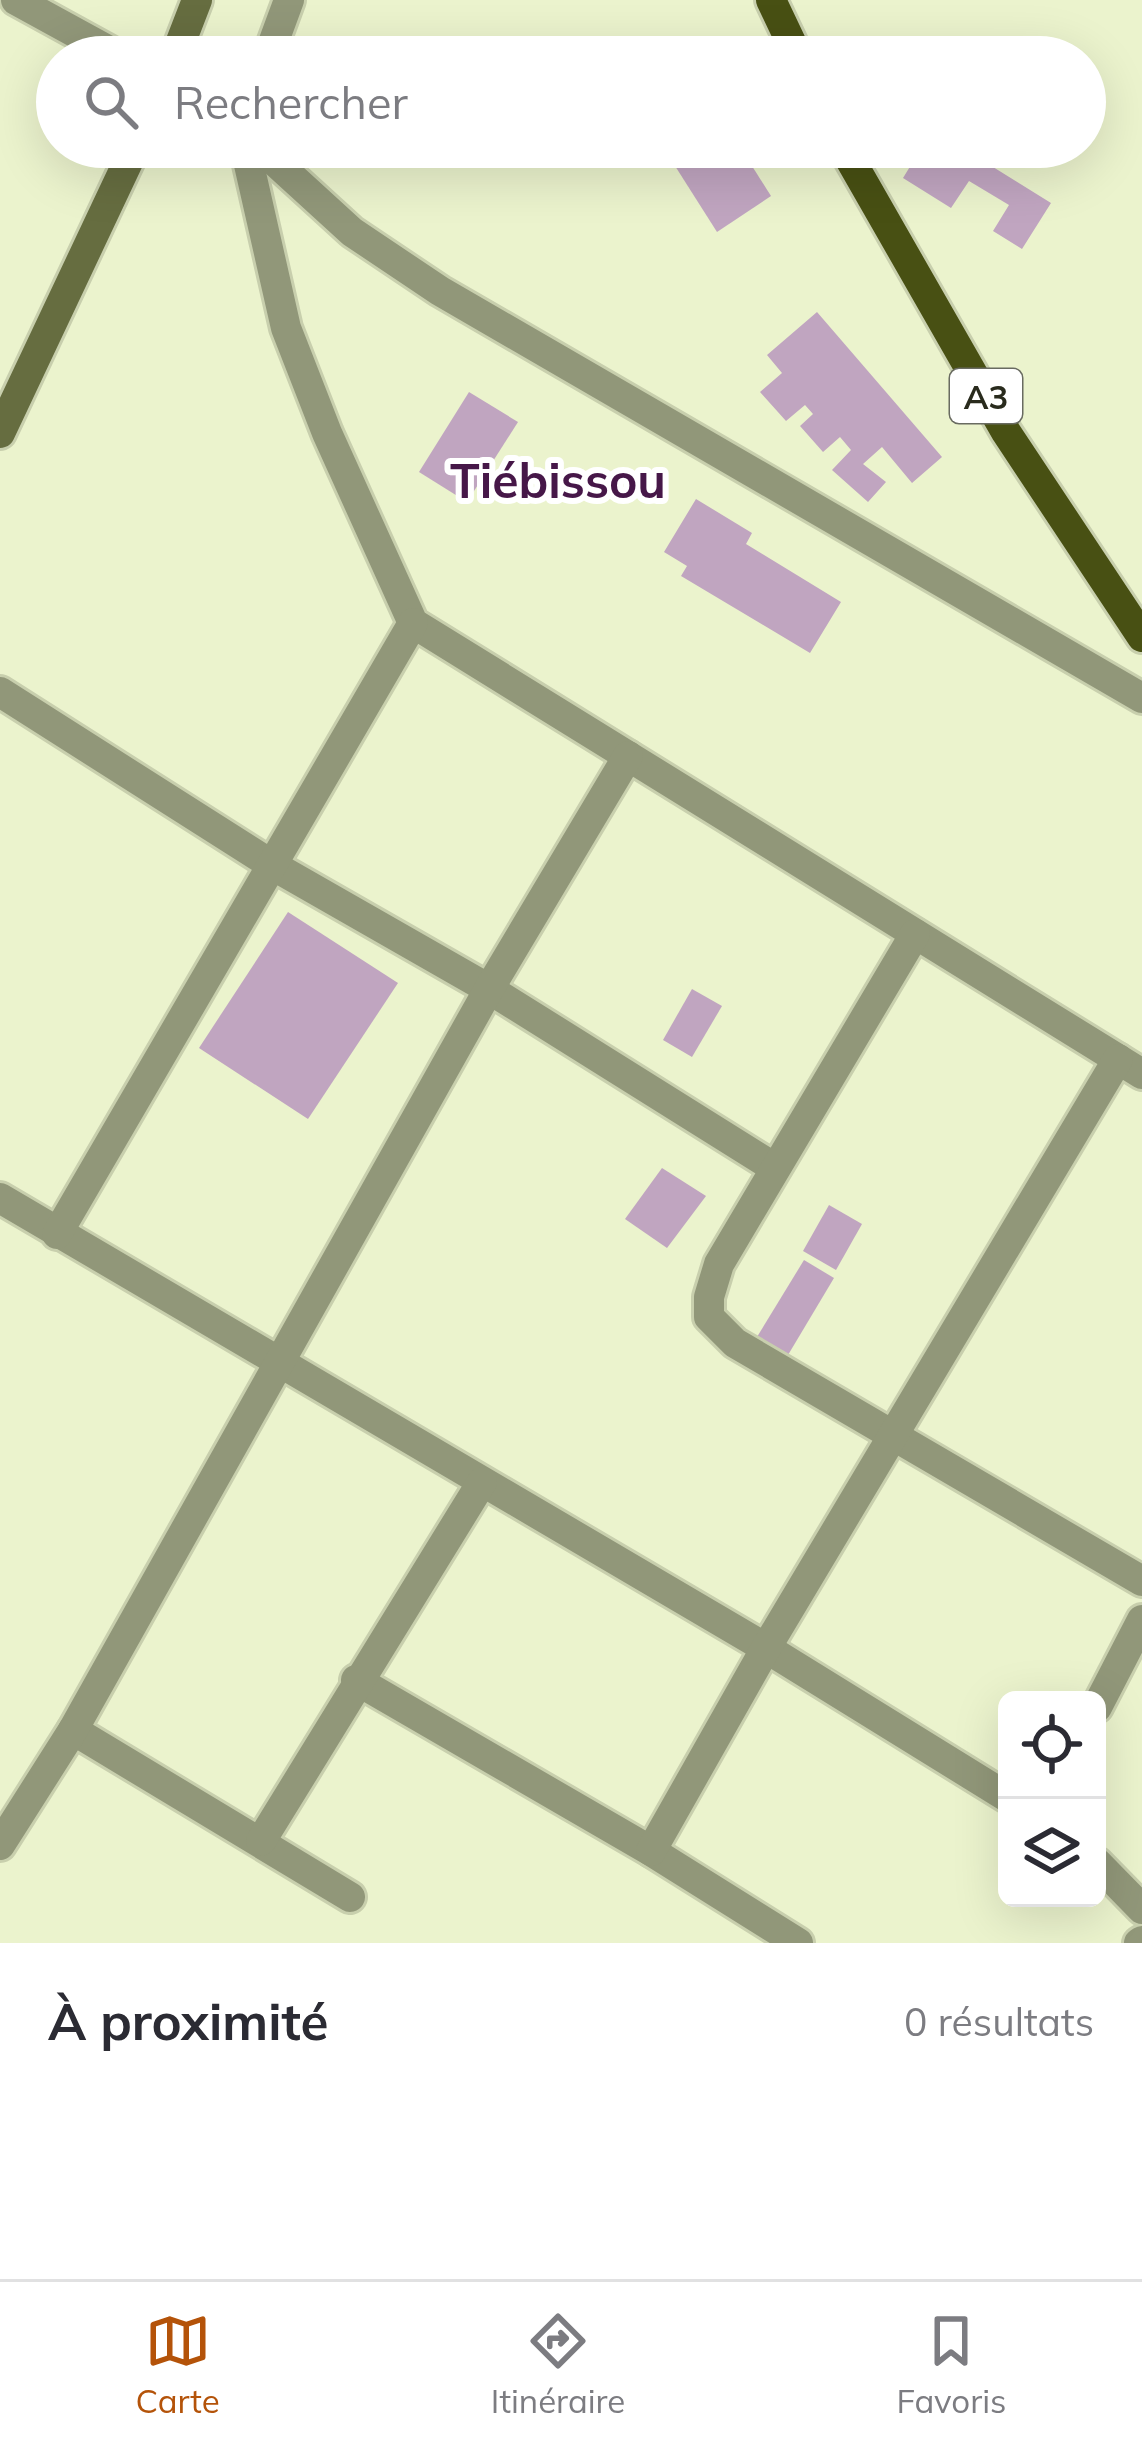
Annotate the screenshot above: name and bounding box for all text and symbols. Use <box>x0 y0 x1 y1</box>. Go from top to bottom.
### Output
search box <box>36 36 1106 168</box>
icon: search <box>78 69 144 135</box>
text: Rechercher <box>174 74 408 130</box>
road number: A3 <box>950 369 1022 423</box>
district label: Tiébissou <box>450 450 666 510</box>
map controls <box>998 1691 1106 1907</box>
button: locate <box>998 1691 1106 1799</box>
button: layers <box>998 1799 1106 1907</box>
text: À proximité <box>48 1989 329 2053</box>
text: 0 résultats <box>904 1997 1094 2046</box>
tab: Carte <box>136 2308 220 2421</box>
tab: Itinéraire <box>491 2308 625 2421</box>
tab: Favoris <box>897 2308 1006 2421</box>

